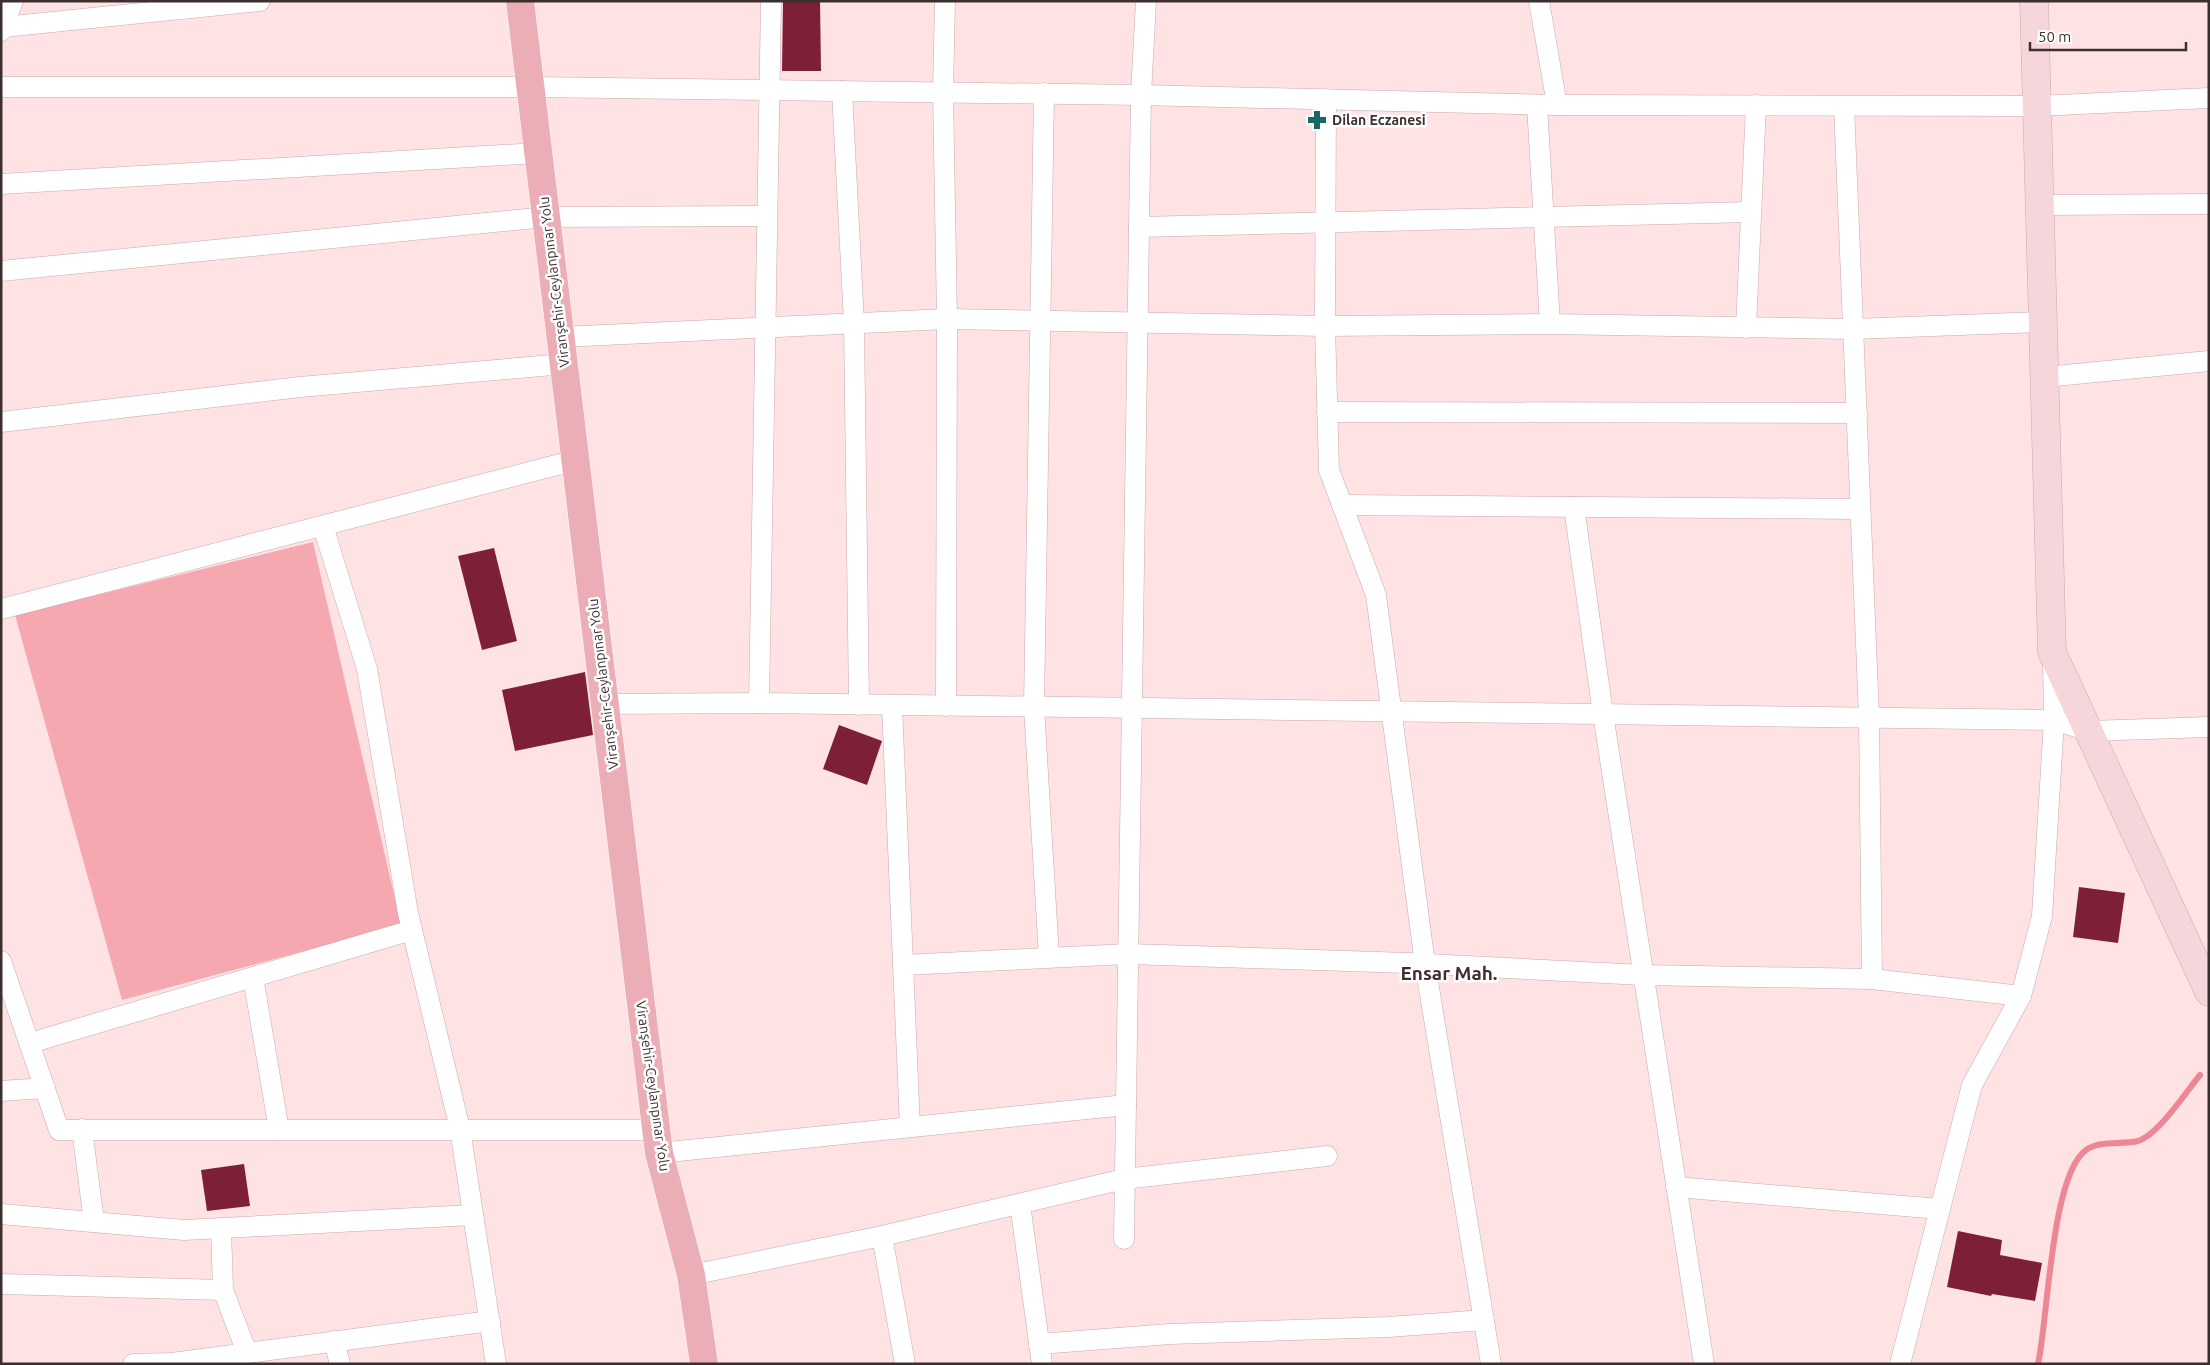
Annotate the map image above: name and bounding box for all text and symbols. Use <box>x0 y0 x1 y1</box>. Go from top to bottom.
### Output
scale bar <box>2030 20 2186 52</box>
text: 50 m <box>2038 28 2071 45</box>
pharmacy icon: Dilan Eczanesi <box>1306 109 1328 131</box>
place label: Dilan Eczanesi <box>1332 112 1426 128</box>
street label: Viranşehir-Ceylanpınar Yolu <box>536 196 572 368</box>
street label: Viranşehir-Ceylanpınar Yolu <box>585 598 621 770</box>
district label: Ensar Mah. <box>1400 962 1498 984</box>
street label: Viranşehir-Ceylanpınar Yolu <box>633 1000 673 1172</box>

